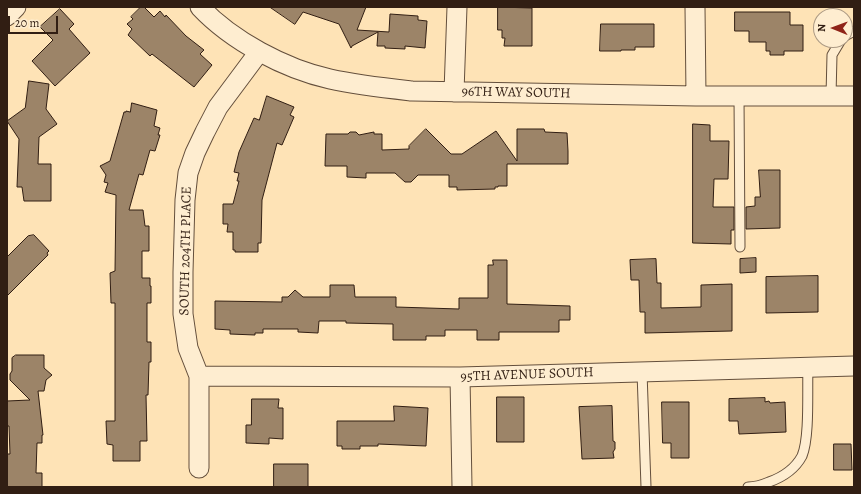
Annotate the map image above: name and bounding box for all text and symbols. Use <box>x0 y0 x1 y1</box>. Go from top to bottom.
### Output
scale bar <box>10 8 60 34</box>
north arrow <box>813 8 853 48</box>
text: 20 m <box>15 15 39 31</box>
text: N <box>814 24 829 32</box>
street label: 96TH WAY SOUTH <box>461 84 571 102</box>
street label: SOUTH 204TH PLACE <box>176 186 196 316</box>
street label: 95TH AVENUE SOUTH <box>460 364 594 386</box>

